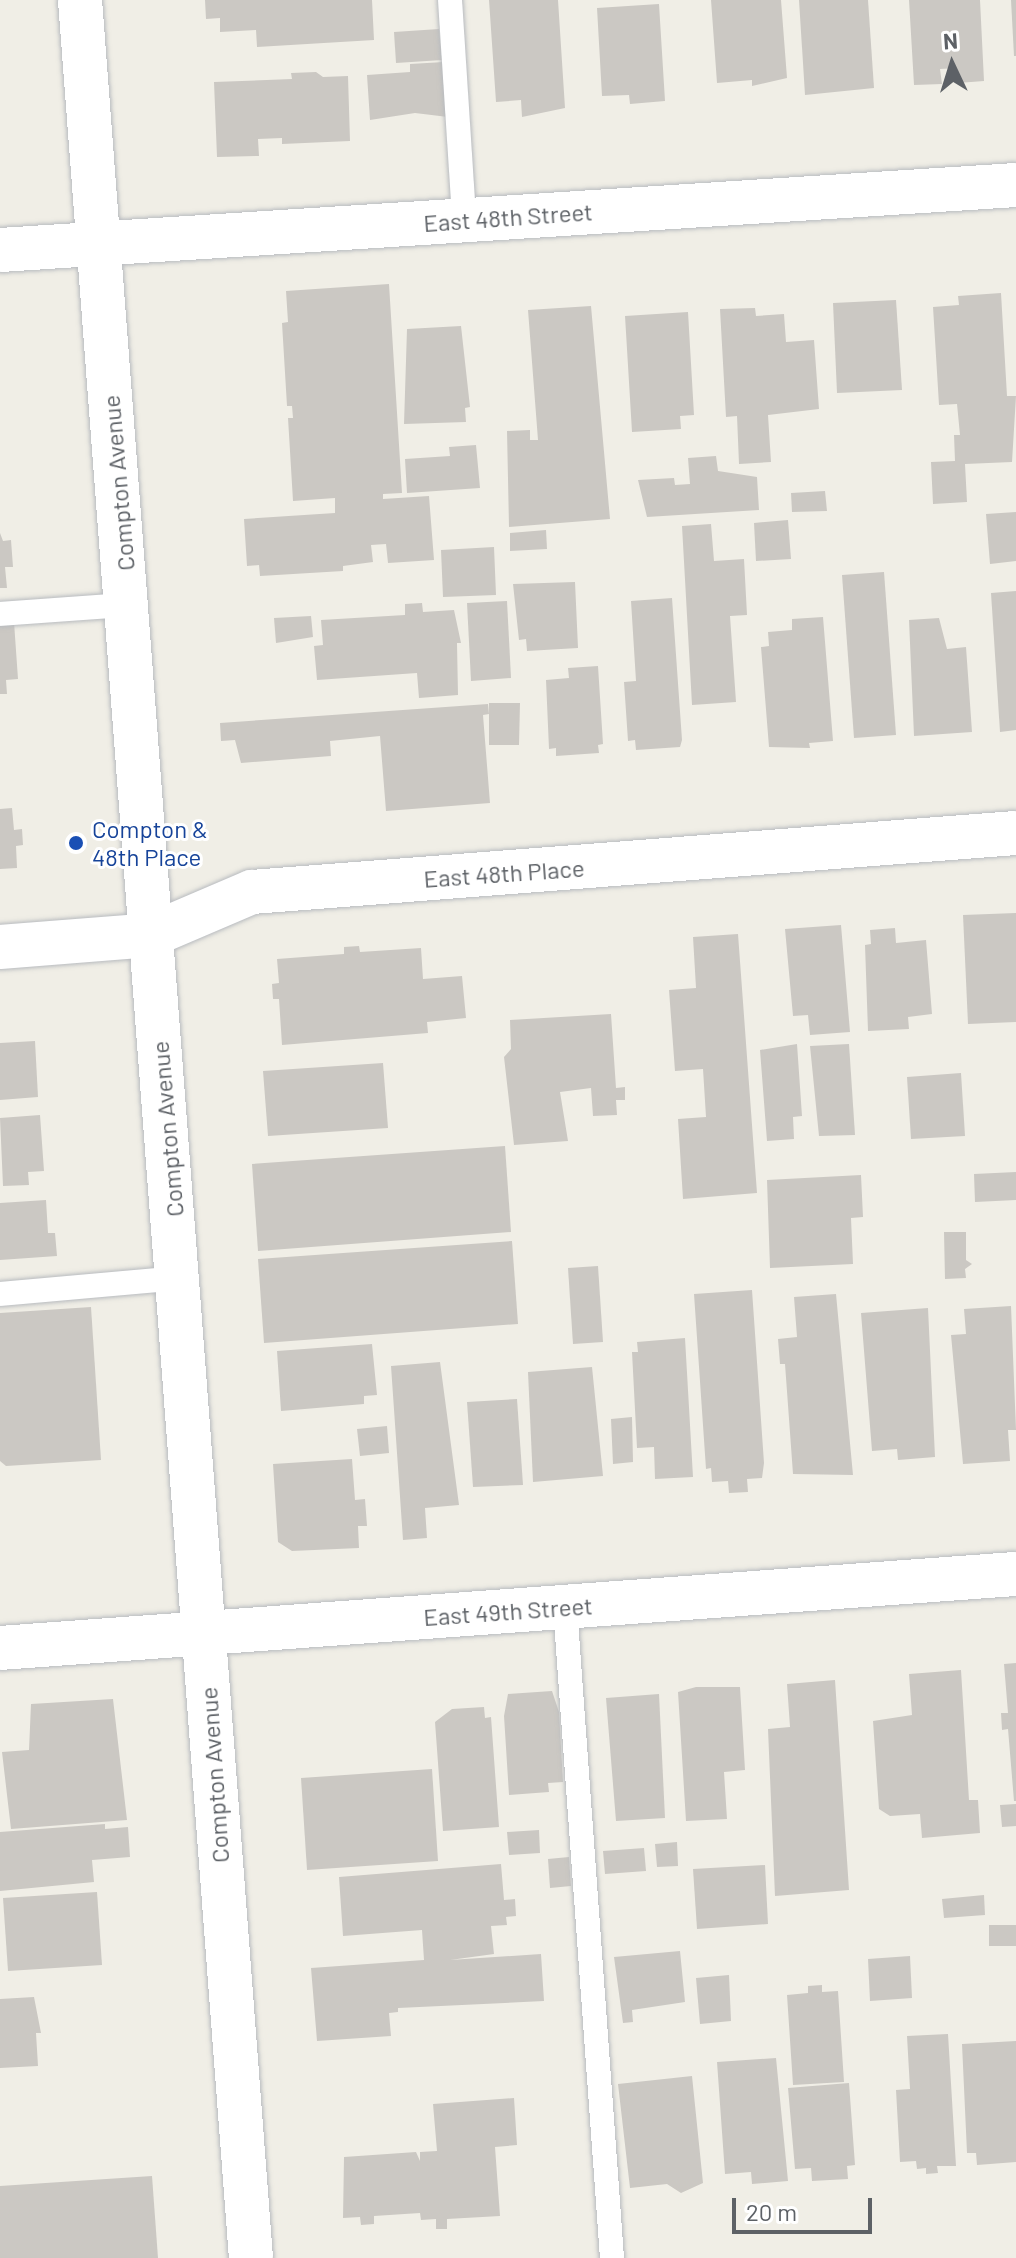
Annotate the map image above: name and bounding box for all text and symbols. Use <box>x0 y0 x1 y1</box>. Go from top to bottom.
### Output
north arrow <box>912 24 992 104</box>
text: N <box>942 27 959 54</box>
street label: East 48th Street <box>422 197 594 237</box>
street label: Compton Avenue <box>96 394 140 572</box>
place label: Compton & 48th Place <box>92 815 208 871</box>
marker: Compton & 48th Place <box>67 834 85 852</box>
street label: East 48th Place <box>423 853 585 893</box>
street label: Compton Avenue <box>145 1040 189 1218</box>
street label: East 49th Street <box>422 1591 594 1631</box>
street label: Compton Avenue <box>193 1686 235 1864</box>
scale bar <box>736 2182 876 2232</box>
text: 20 m <box>746 2197 797 2226</box>

